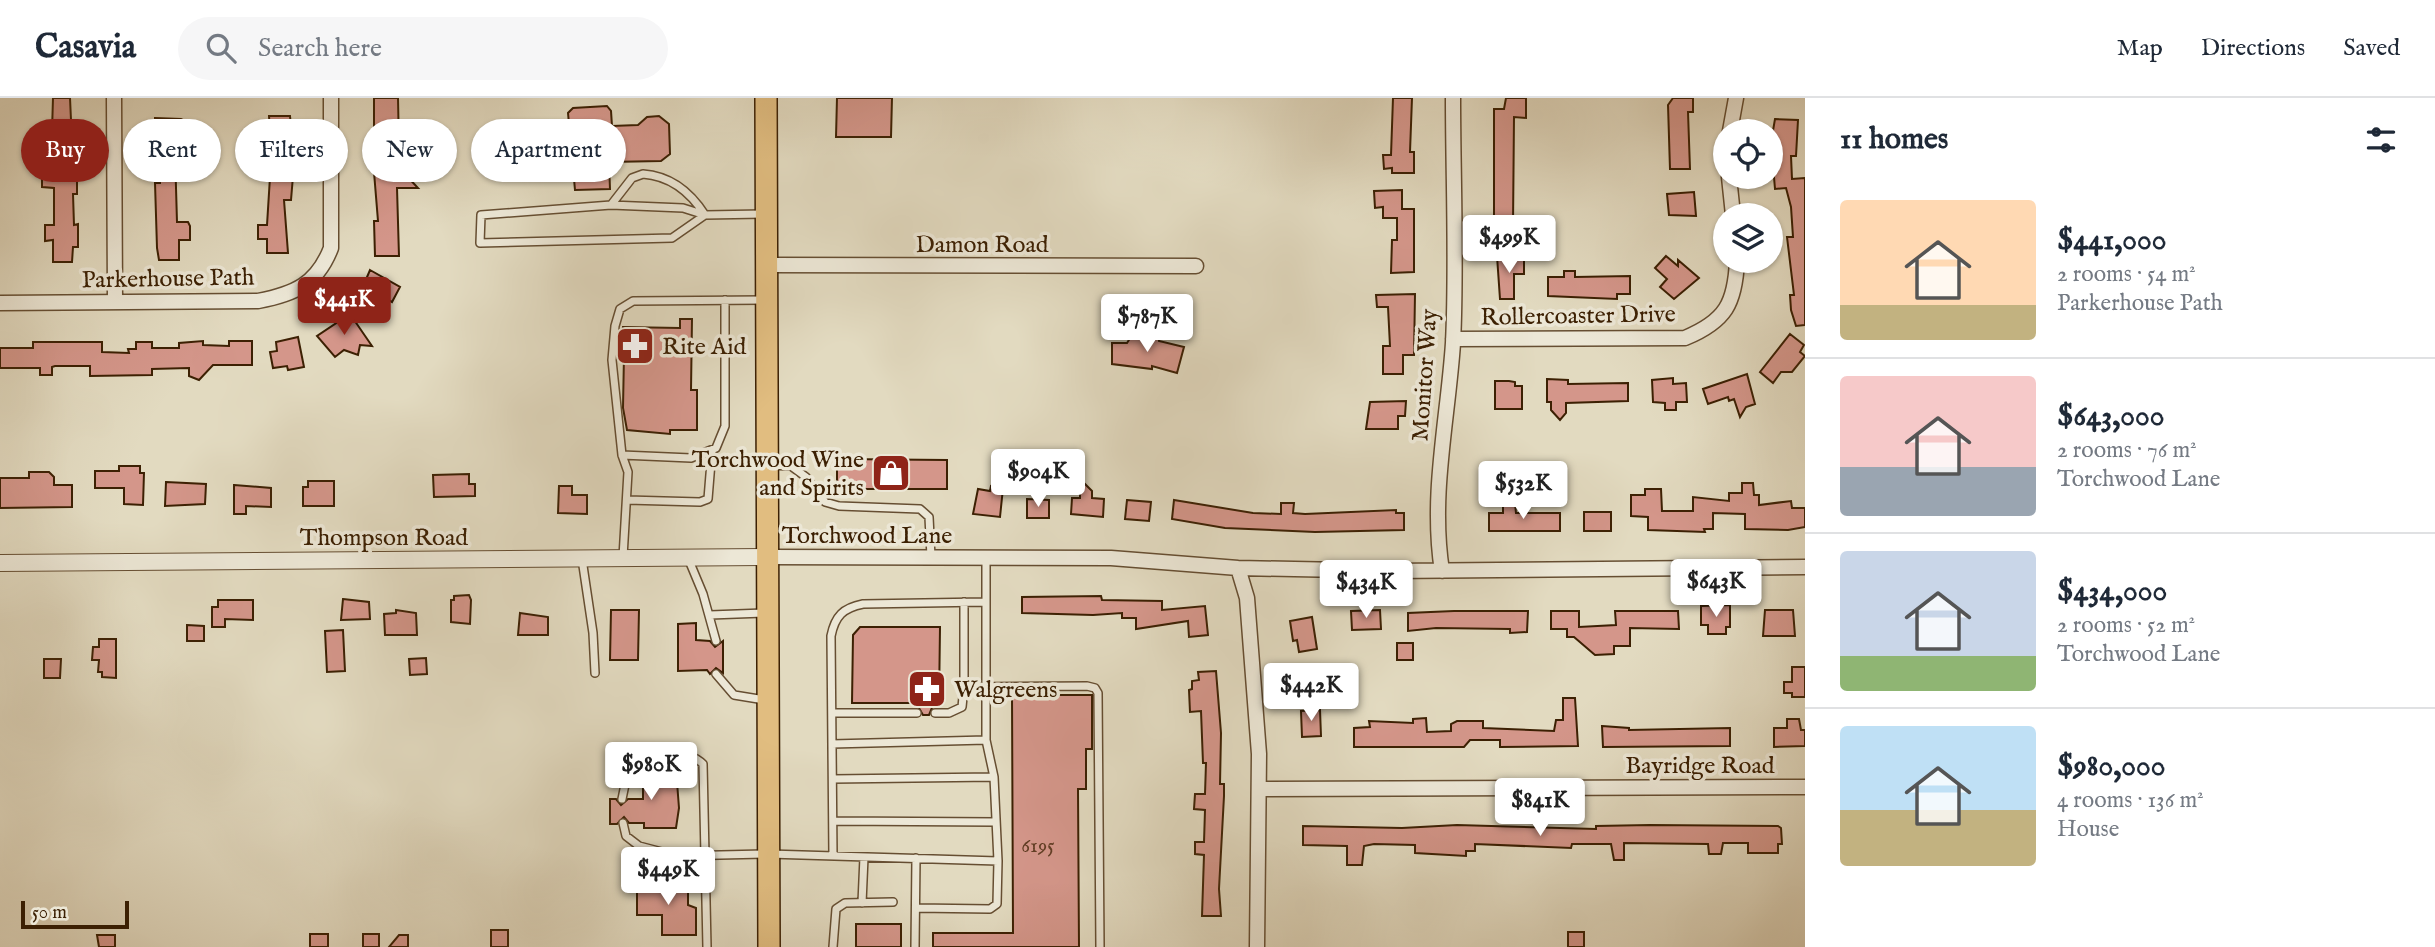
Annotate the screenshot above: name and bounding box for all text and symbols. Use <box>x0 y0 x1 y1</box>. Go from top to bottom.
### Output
search box <box>178 17 668 80</box>
text: Casavia <box>35 27 136 69</box>
icon: search <box>202 29 240 67</box>
text: Search here <box>258 32 382 65</box>
text: Map <box>2117 33 2163 64</box>
text: Directions <box>2201 33 2305 64</box>
text: Saved <box>2343 33 2400 64</box>
chip: Buy <box>21 119 109 182</box>
chip: Rent <box>123 119 221 182</box>
chip: Filters <box>235 119 348 182</box>
chip: New <box>362 119 457 182</box>
chip: Apartment <box>471 119 626 182</box>
map controls <box>1713 119 1783 273</box>
button: locate <box>1713 119 1783 189</box>
text: 11 homes <box>1840 121 1948 159</box>
icon: filters <box>2362 121 2400 159</box>
button: layers <box>1713 203 1783 273</box>
pin: $499K <box>1460 216 1558 275</box>
text: $441,000 <box>2057 222 2166 260</box>
text: $499K <box>1479 223 1539 252</box>
icon: home <box>1896 228 1980 312</box>
street label: Damon Road <box>915 230 1049 261</box>
text: 2 rooms · 54 m² <box>2057 260 2196 289</box>
street label: Parkerhouse Path <box>81 262 255 297</box>
pin: $441K <box>295 278 393 337</box>
text: $441K <box>314 285 374 314</box>
text: Parkerhouse Path <box>2057 289 2223 318</box>
pin: $787K <box>1098 294 1196 354</box>
street label: Rollercoaster Drive <box>1480 299 1676 334</box>
text: $787K <box>1117 302 1177 331</box>
street label: Monitor Way <box>1405 308 1446 442</box>
pharmacy icon: Rite Aid <box>614 325 656 367</box>
place label: Rite Aid <box>662 332 747 363</box>
text: $643,000 <box>2057 398 2164 436</box>
icon: home <box>1896 404 1980 488</box>
text: 2 rooms · 76 m² <box>2057 436 2197 465</box>
place label: Torchwood Wine and Spirits <box>692 445 864 504</box>
pin: $904K <box>989 450 1087 509</box>
shop icon: Torchwood Wine and Spirits <box>870 452 912 494</box>
text: $904K <box>1007 457 1069 486</box>
pin: $532K <box>1474 462 1572 521</box>
text: Torchwood Lane <box>2057 465 2220 494</box>
text: $532K <box>1494 469 1552 498</box>
street label: Torchwood Lane <box>782 521 952 552</box>
street label: Thompson Road <box>300 523 468 554</box>
pin: $434K <box>1317 560 1415 620</box>
pin: $643K <box>1667 560 1765 619</box>
text: $643K <box>1687 567 1745 596</box>
text: $434K <box>1336 568 1396 597</box>
text: $434,000 <box>2057 573 2167 611</box>
icon: home <box>1896 579 1980 663</box>
text: 2 rooms · 52 m² <box>2057 611 2195 640</box>
text: Torchwood Lane <box>2057 640 2220 669</box>
pin: $442K <box>1262 664 1360 723</box>
pharmacy icon: Walgreens <box>906 668 948 710</box>
text: $442K <box>1280 671 1342 700</box>
place label: Walgreens <box>954 675 1057 706</box>
pin: $980K <box>602 742 700 802</box>
text: $980,000 <box>2057 748 2165 786</box>
text: $980K <box>621 750 681 779</box>
street label: Bayridge Road <box>1625 751 1775 782</box>
icon: home <box>1896 754 1980 838</box>
pin: $841K <box>1491 778 1589 838</box>
text: $841K <box>1511 786 1569 815</box>
text: 4 rooms · 136 m² <box>2057 786 2204 815</box>
text: House <box>2057 815 2119 844</box>
house number: 6195 <box>1021 833 1055 860</box>
pin: $449K <box>619 848 717 907</box>
text: $449K <box>637 855 699 884</box>
scale bar <box>21 898 130 930</box>
text: 50 m <box>32 901 67 925</box>

